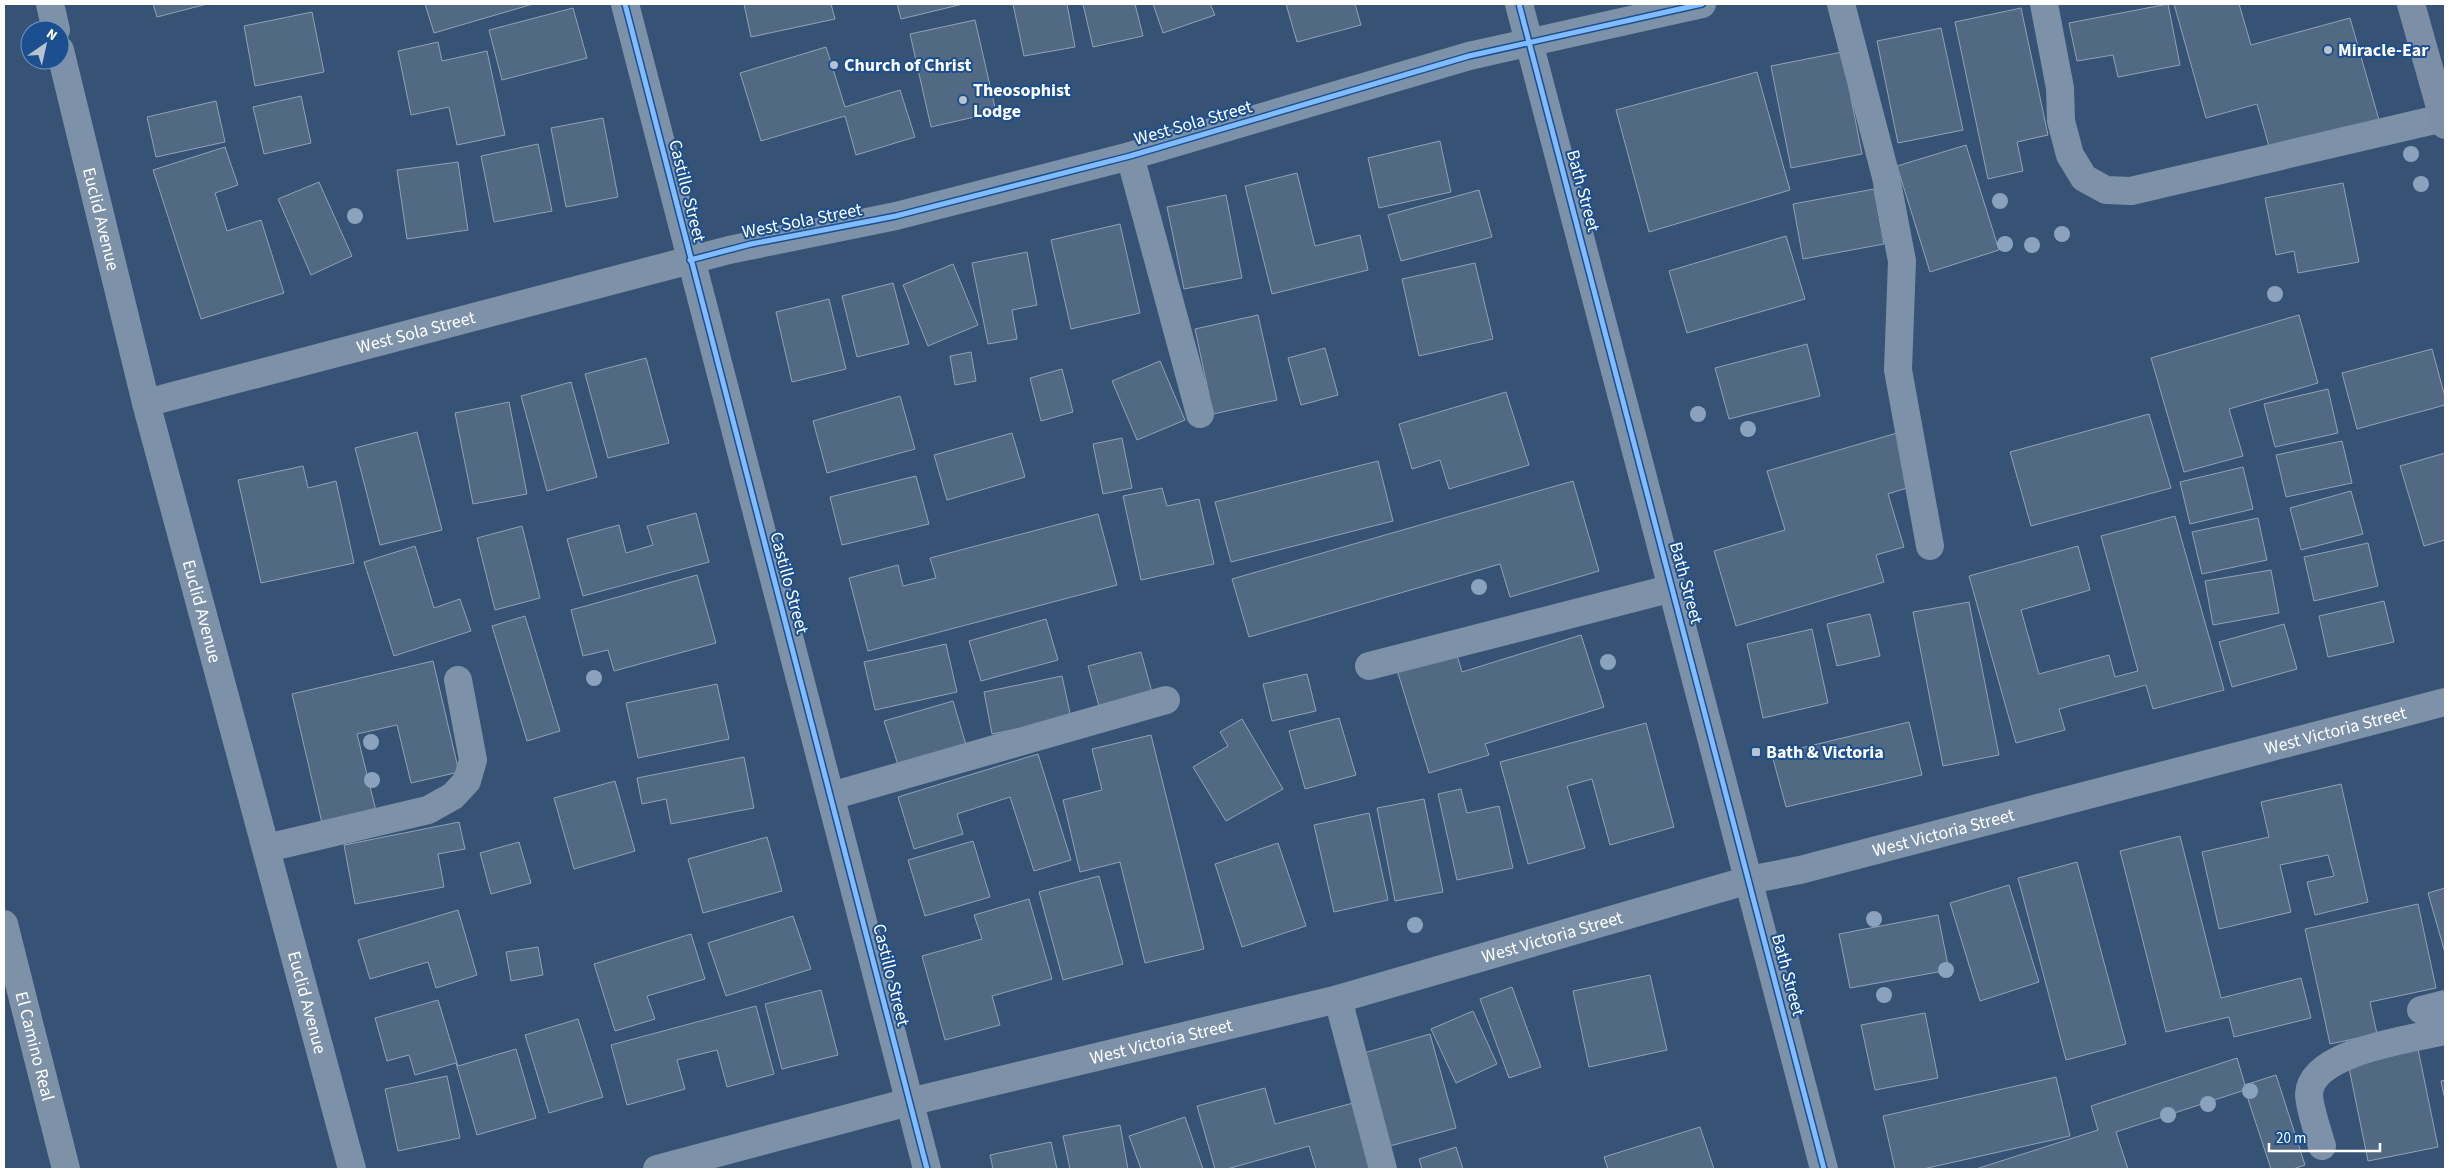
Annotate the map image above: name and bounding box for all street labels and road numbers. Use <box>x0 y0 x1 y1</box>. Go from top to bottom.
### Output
street label: West Sola Street <box>1131 94 1255 152</box>
street label: Castillo Street <box>662 137 712 245</box>
street label: Bath Street <box>1560 147 1606 235</box>
street label: Euclid Avenue <box>77 165 126 273</box>
street label: West Sola Street <box>740 197 864 245</box>
street label: West Sola Street <box>354 305 478 360</box>
street label: Castillo Street <box>763 529 815 637</box>
street label: Bath Street <box>1663 539 1709 627</box>
street label: Euclid Avenue <box>176 557 228 666</box>
street label: West Victoria Street <box>2262 700 2409 761</box>
street label: West Victoria Street <box>1870 802 2017 863</box>
street label: West Victoria Street <box>1479 905 1626 969</box>
street label: Castillo Street <box>866 921 916 1029</box>
street label: Bath Street <box>1765 931 1811 1019</box>
street label: Euclid Avenue <box>281 948 333 1057</box>
street label: El Camino Real <box>9 989 61 1104</box>
street label: West Victoria Street <box>1087 1012 1235 1071</box>

